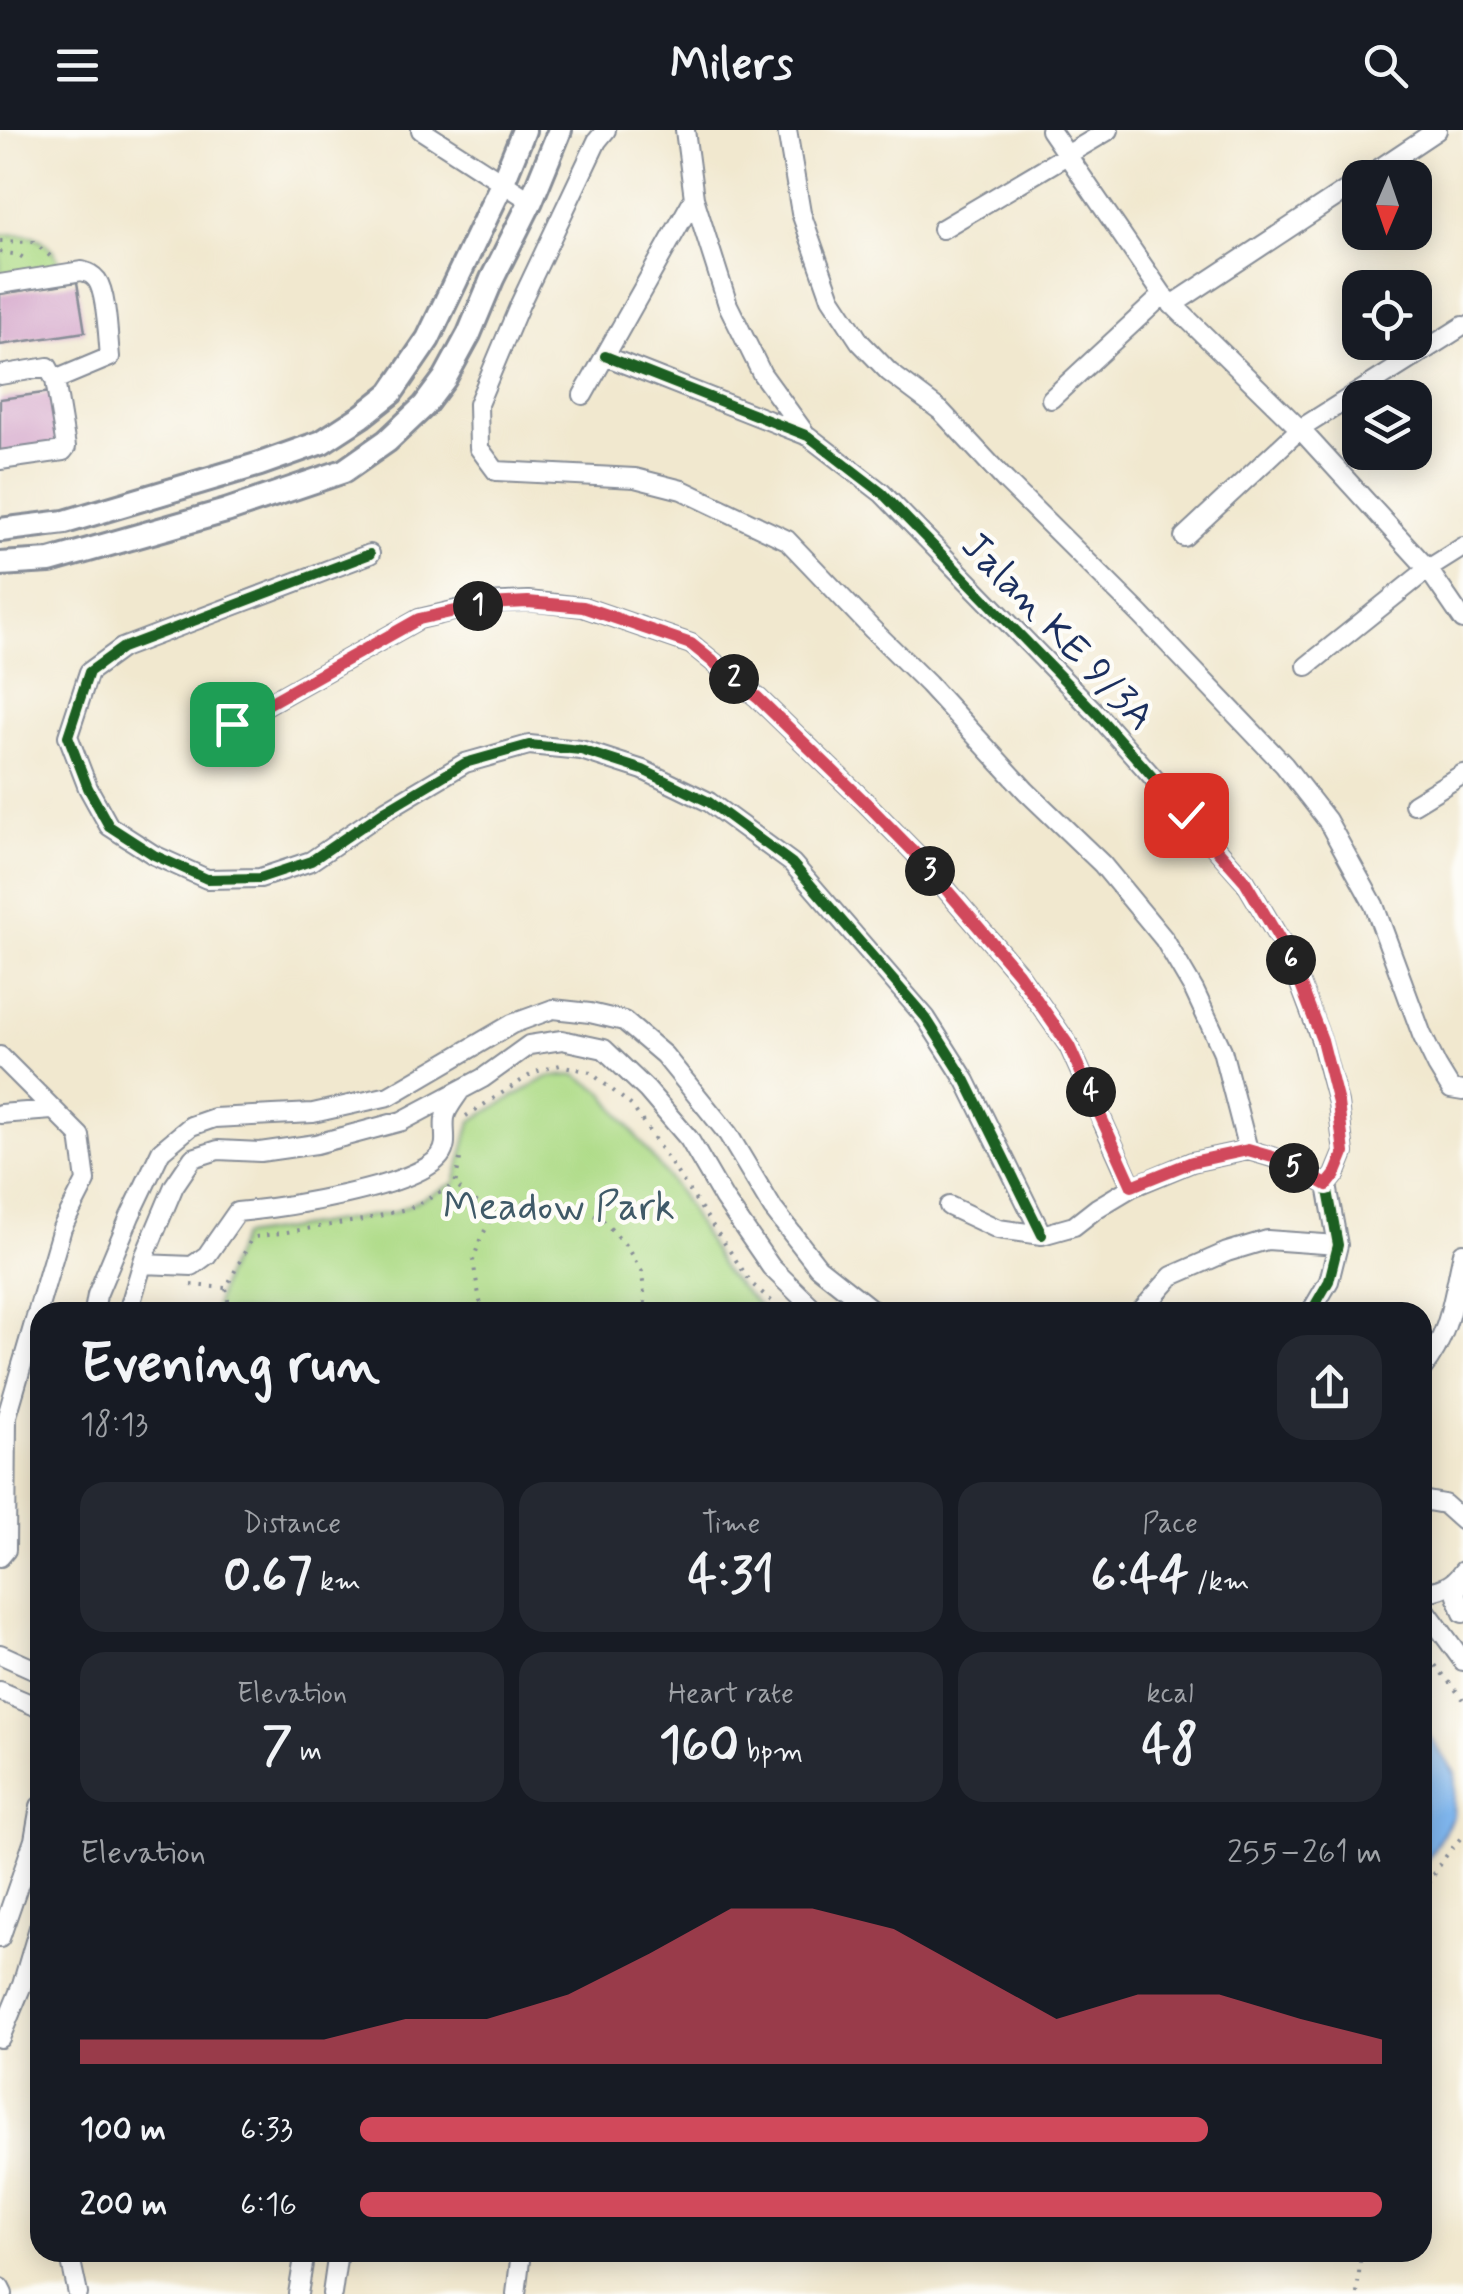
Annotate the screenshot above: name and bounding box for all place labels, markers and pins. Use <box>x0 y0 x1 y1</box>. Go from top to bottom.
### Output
pin: 1 <box>453 581 503 631</box>
pin: 2 <box>709 654 759 704</box>
pin <box>190 682 275 767</box>
pin <box>1144 773 1229 858</box>
pin: 3 <box>905 846 955 896</box>
pin: 6 <box>1266 935 1316 985</box>
pin: 4 <box>1066 1067 1116 1117</box>
pin: 5 <box>1269 1143 1319 1193</box>

